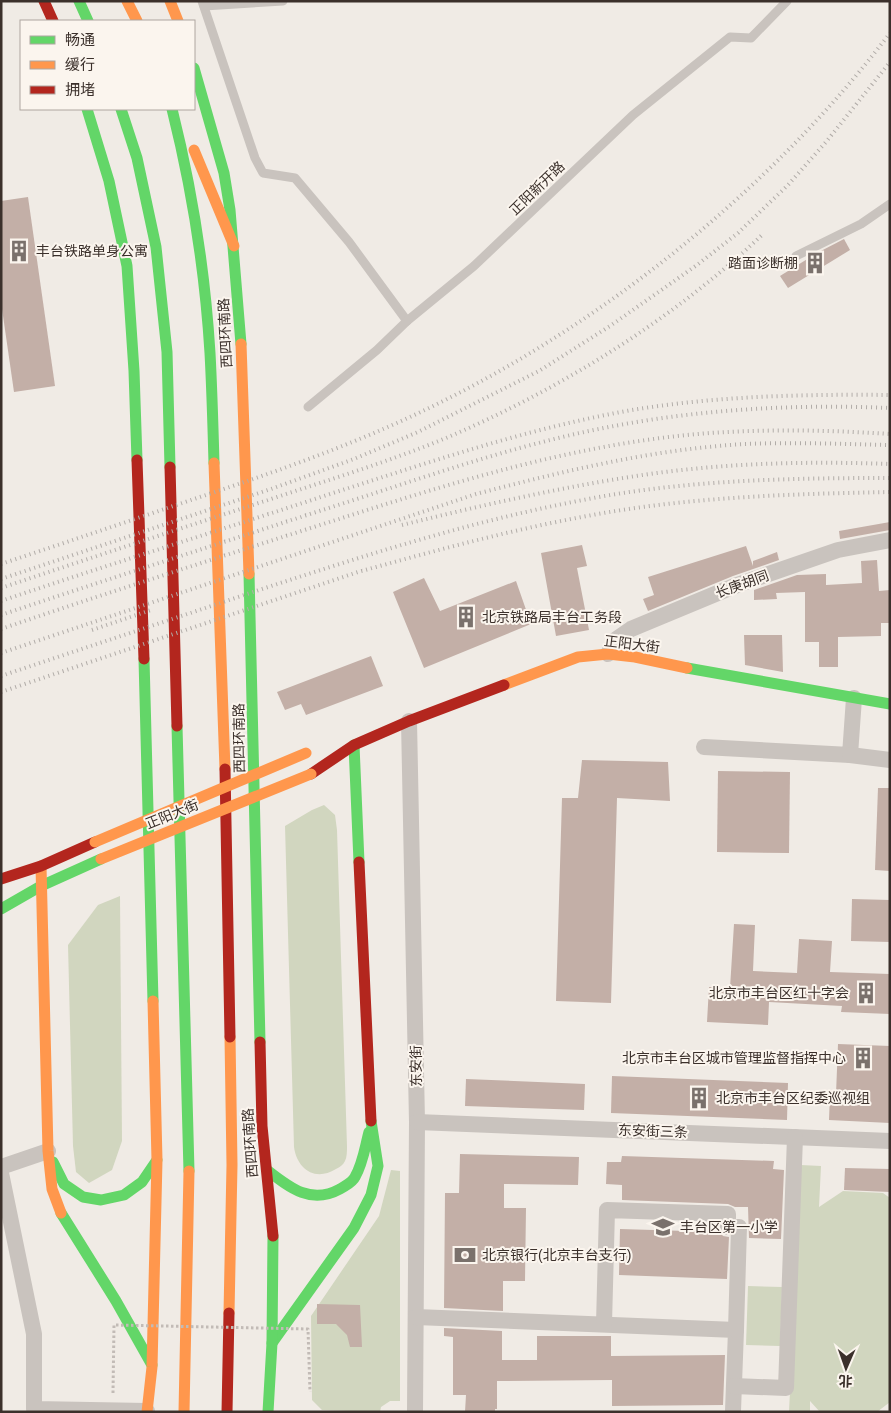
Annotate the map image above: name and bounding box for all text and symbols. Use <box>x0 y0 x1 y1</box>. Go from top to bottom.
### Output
legend <box>20 20 195 110</box>
text: 畅通 <box>65 31 95 48</box>
text: 缓行 <box>65 56 95 73</box>
text: 拥堵 <box>65 81 95 98</box>
street label: 正阳新开路 <box>506 158 568 218</box>
building icon: 丰台铁路单身公寓 <box>6 238 32 264</box>
place label: 丰台铁路单身公寓 <box>36 243 148 259</box>
building icon: 踏面诊断棚 <box>802 250 828 276</box>
place label: 踏面诊断棚 <box>728 255 798 271</box>
street label: 西四环南路 <box>215 298 235 368</box>
street label: 长庚胡同 <box>713 567 771 601</box>
building icon: 北京铁路局丰台工务段 <box>453 604 479 630</box>
place label: 北京铁路局丰台工务段 <box>482 609 622 625</box>
street label: 正阳大街 <box>603 633 661 655</box>
street label: 西四环南路 <box>230 703 248 773</box>
street label: 正阳大街 <box>143 796 201 832</box>
building icon: 北京市丰台区红十字会 <box>853 980 879 1006</box>
place label: 北京市丰台区红十字会 <box>709 985 849 1001</box>
street label: 东安街 <box>408 1045 424 1087</box>
building icon: 北京市丰台区城市管理监督指挥中心 <box>850 1045 876 1071</box>
place label: 北京市丰台区城市管理监督指挥中心 <box>622 1050 846 1066</box>
building icon: 北京市丰台区纪委巡视组 <box>686 1085 712 1111</box>
place label: 北京市丰台区纪委巡视组 <box>716 1090 870 1106</box>
street label: 西四环南路 <box>240 1108 260 1178</box>
street label: 东安街三条 <box>618 1122 688 1140</box>
school or university icon: 丰台区第一小学 <box>650 1214 676 1240</box>
place label: 丰台区第一小学 <box>680 1219 778 1235</box>
bank icon: 北京银行(北京丰台支行) <box>452 1242 478 1268</box>
place label: 北京银行(北京丰台支行) <box>482 1247 631 1263</box>
north arrow <box>821 1343 871 1393</box>
text: 北 <box>838 1373 853 1389</box>

